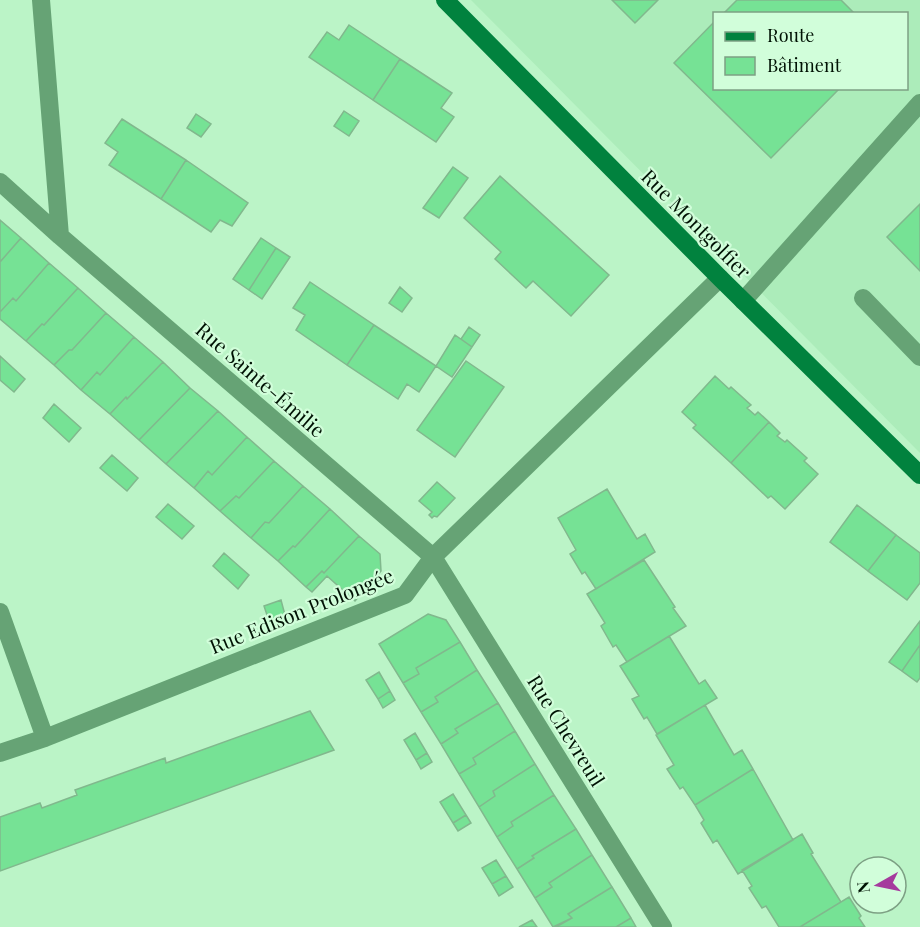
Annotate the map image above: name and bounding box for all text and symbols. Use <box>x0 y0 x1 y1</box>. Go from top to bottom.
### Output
legend <box>713 12 908 90</box>
text: Route <box>767 23 814 47</box>
text: Bâtiment <box>767 53 842 77</box>
street label: Rue Montgolfier <box>636 162 758 284</box>
street label: Rue Sainte-Émilie <box>191 315 331 443</box>
street label: Rue Edison Prolongée <box>205 561 397 659</box>
street label: Rue Chevreuil <box>522 669 612 791</box>
north arrow <box>848 855 908 915</box>
text: N <box>851 880 874 895</box>

